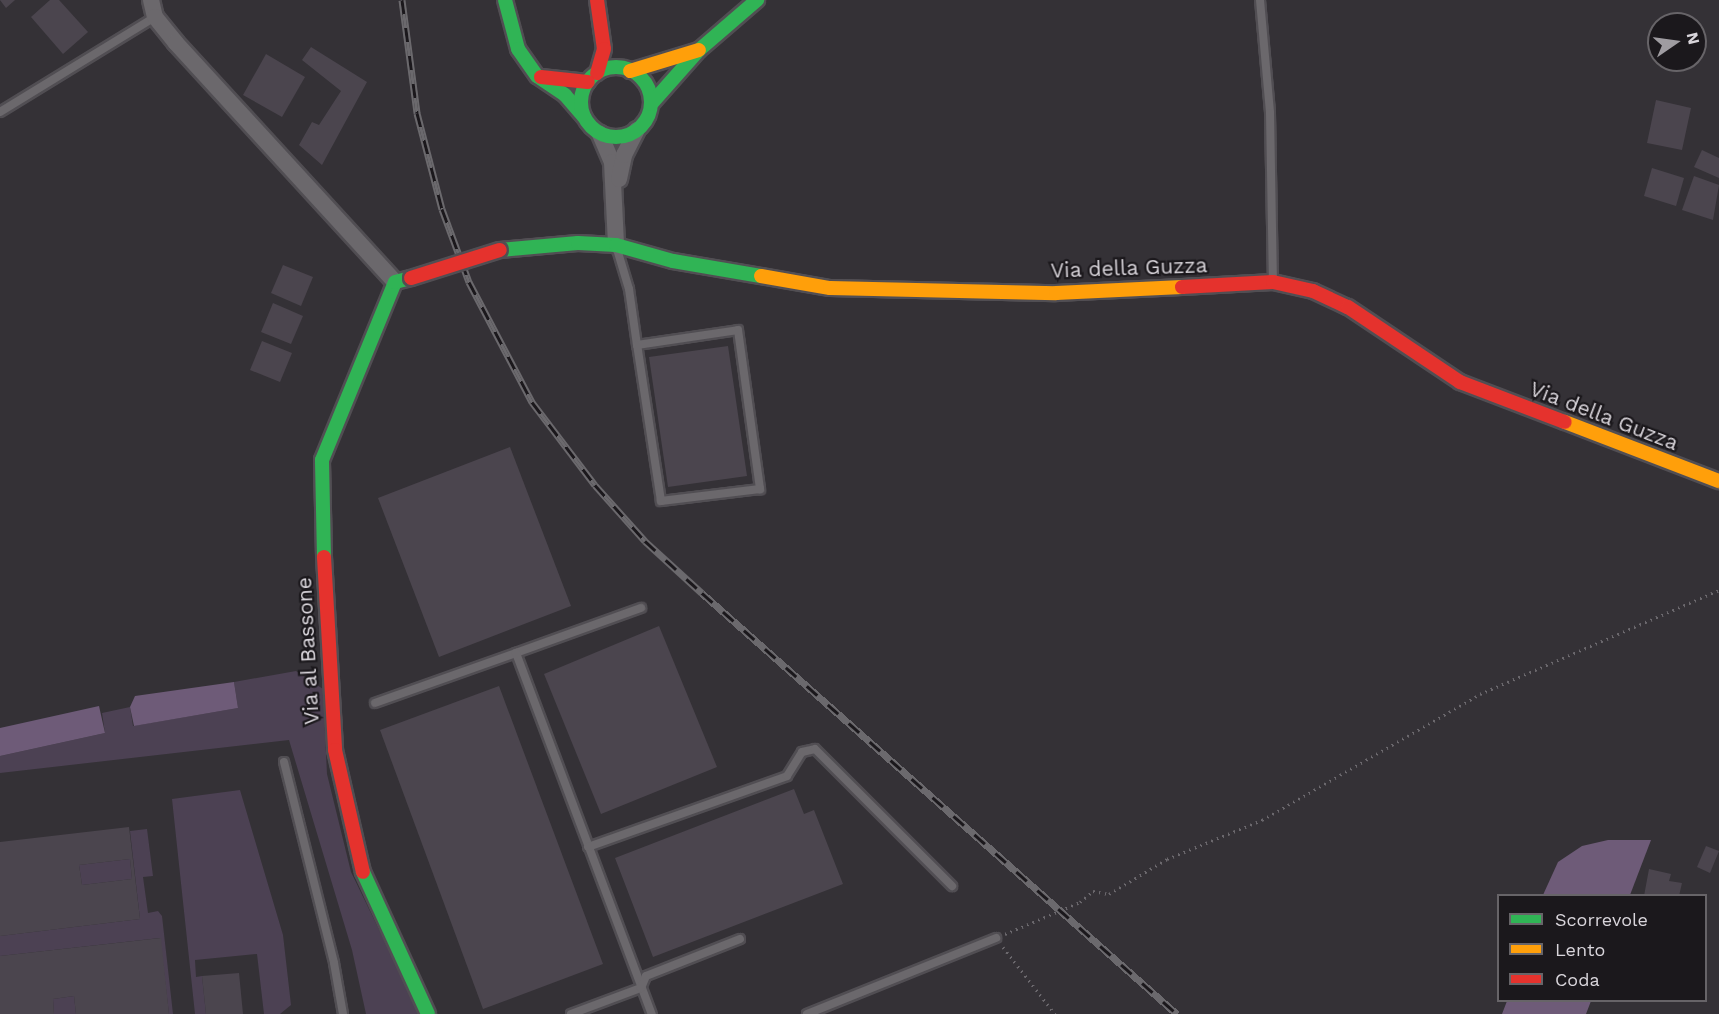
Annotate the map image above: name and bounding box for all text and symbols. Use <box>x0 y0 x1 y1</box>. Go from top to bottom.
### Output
north arrow <box>1647 12 1707 72</box>
text: N <box>1682 30 1704 46</box>
street label: Via della Guzza <box>1050 253 1208 283</box>
street label: Via della Guzza <box>1526 376 1682 456</box>
street label: Via al Bassone <box>292 576 324 726</box>
legend <box>1497 894 1707 1002</box>
text: Scorrevole <box>1555 909 1648 930</box>
text: Lento <box>1555 939 1605 960</box>
text: Coda <box>1555 969 1600 990</box>

